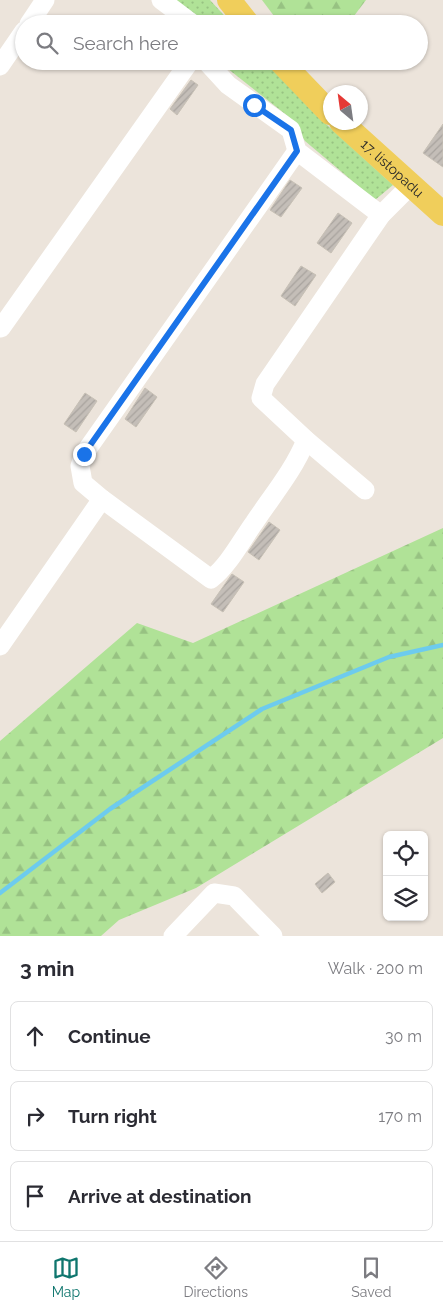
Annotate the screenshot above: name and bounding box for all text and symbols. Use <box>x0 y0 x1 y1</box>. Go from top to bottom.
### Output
search box <box>15 15 428 70</box>
icon: search <box>33 29 61 57</box>
text: Search here <box>73 32 179 54</box>
north arrow <box>323 85 368 130</box>
route start <box>243 94 266 117</box>
street label: 17. listopadu <box>358 136 427 200</box>
route end <box>73 443 96 466</box>
map controls <box>383 831 428 921</box>
button: locate <box>383 831 428 876</box>
button: layers <box>383 876 428 921</box>
text: 3 min <box>20 956 74 981</box>
text: Walk · 200 m <box>328 959 423 978</box>
icon: ahead <box>21 1022 49 1050</box>
text: Continue <box>68 1025 151 1047</box>
text: 30 m <box>385 1027 422 1046</box>
icon: right <box>21 1102 49 1130</box>
text: Turn right <box>68 1105 157 1127</box>
text: 170 m <box>378 1107 422 1126</box>
icon: arrive <box>21 1182 49 1210</box>
text: Arrive at destination <box>68 1185 252 1207</box>
tab: Map <box>52 1254 80 1300</box>
tab: Directions <box>183 1254 248 1300</box>
tab: Saved <box>351 1254 391 1300</box>

